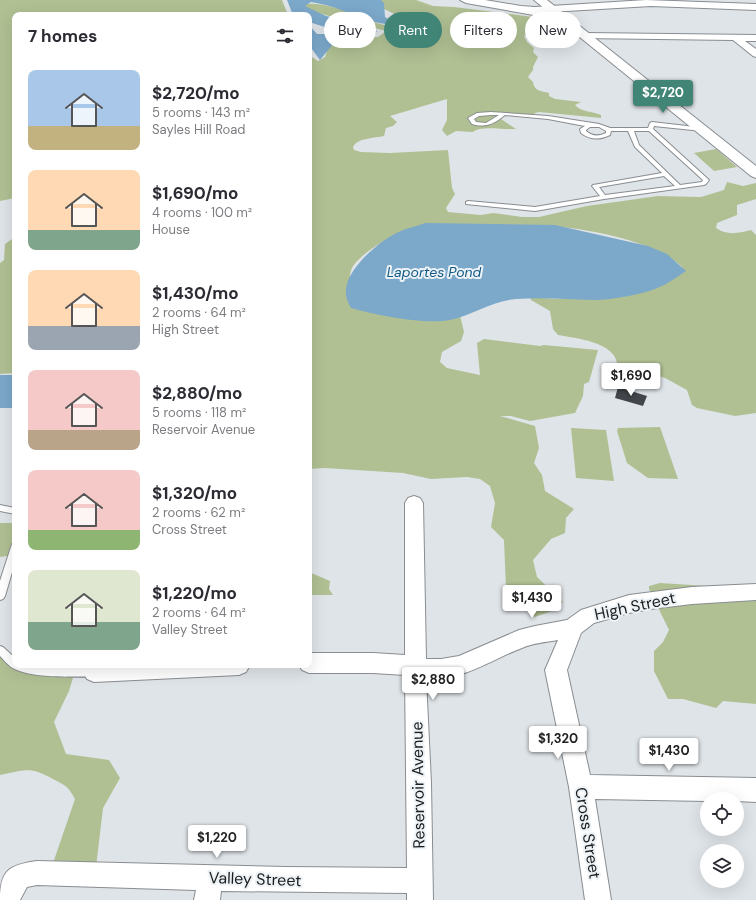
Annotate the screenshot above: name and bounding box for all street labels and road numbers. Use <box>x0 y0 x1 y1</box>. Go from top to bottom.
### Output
street label: High Street <box>592 587 678 625</box>
street label: Reservoir Avenue <box>406 721 430 849</box>
street label: Cross Street <box>570 786 606 880</box>
street label: Valley Street <box>208 867 302 891</box>

